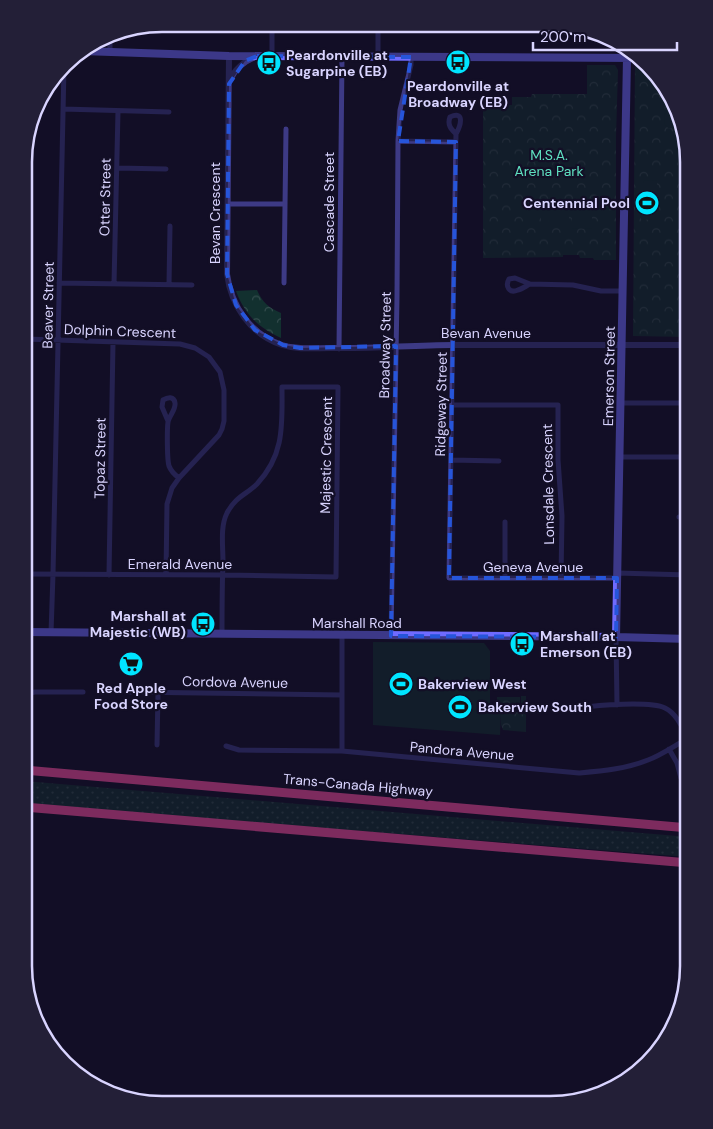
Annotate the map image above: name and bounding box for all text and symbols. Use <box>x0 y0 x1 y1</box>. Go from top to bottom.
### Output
scale bar <box>533 20 677 52</box>
text: 200 m <box>540 27 586 47</box>
place label: Peardonville at Sugarpine (EB) <box>286 46 388 80</box>
bus stop icon: Peardonville at Broadway (EB) <box>445 49 471 75</box>
bus stop icon: Peardonville at Sugarpine (EB) <box>256 50 282 76</box>
place label: Peardonville at Broadway (EB) <box>407 77 509 111</box>
park label: M.S.A. Arena Park <box>514 146 584 180</box>
street label: Cascade Street <box>320 152 338 252</box>
street label: Otter Street <box>95 158 115 236</box>
street label: Bevan Crescent <box>206 162 224 264</box>
sports icon: Centennial Pool <box>634 190 660 216</box>
place label: Centennial Pool <box>523 194 630 212</box>
street label: Beaver Street <box>38 261 58 349</box>
street label: Broadway Street <box>375 291 395 399</box>
street label: Dolphin Crescent <box>64 320 176 342</box>
street label: Bevan Avenue <box>441 324 531 342</box>
street label: Emerson Street <box>599 326 619 426</box>
street label: Ridgeway Street <box>431 352 451 456</box>
street label: Majestic Crescent <box>316 396 336 514</box>
street label: Topaz Street <box>90 417 110 499</box>
street label: Lonsdale Crescent <box>538 423 558 545</box>
street label: Emerald Avenue <box>128 555 232 573</box>
street label: Geneva Avenue <box>483 558 583 576</box>
place label: Marshall at Majestic (WB) <box>90 607 186 641</box>
bus stop icon: Marshall at Majestic (WB) <box>190 611 216 637</box>
street label: Marshall Road <box>312 614 402 632</box>
place label: Marshall at Emerson (EB) <box>540 627 632 661</box>
bus stop icon: Marshall at Emerson (EB) <box>509 631 535 657</box>
supermarket icon: Red Apple Food Store <box>118 651 144 677</box>
sports icon: Bakerview West <box>388 671 414 697</box>
street label: Cordova Avenue <box>182 672 288 692</box>
place label: Bakerview West <box>418 675 527 693</box>
place label: Red Apple Food Store <box>94 679 168 713</box>
sports icon: Bakerview South <box>447 694 473 720</box>
place label: Bakerview South <box>478 698 592 716</box>
street label: Pandora Avenue <box>409 737 515 765</box>
street label: Trans-Canada Highway <box>282 769 434 801</box>

